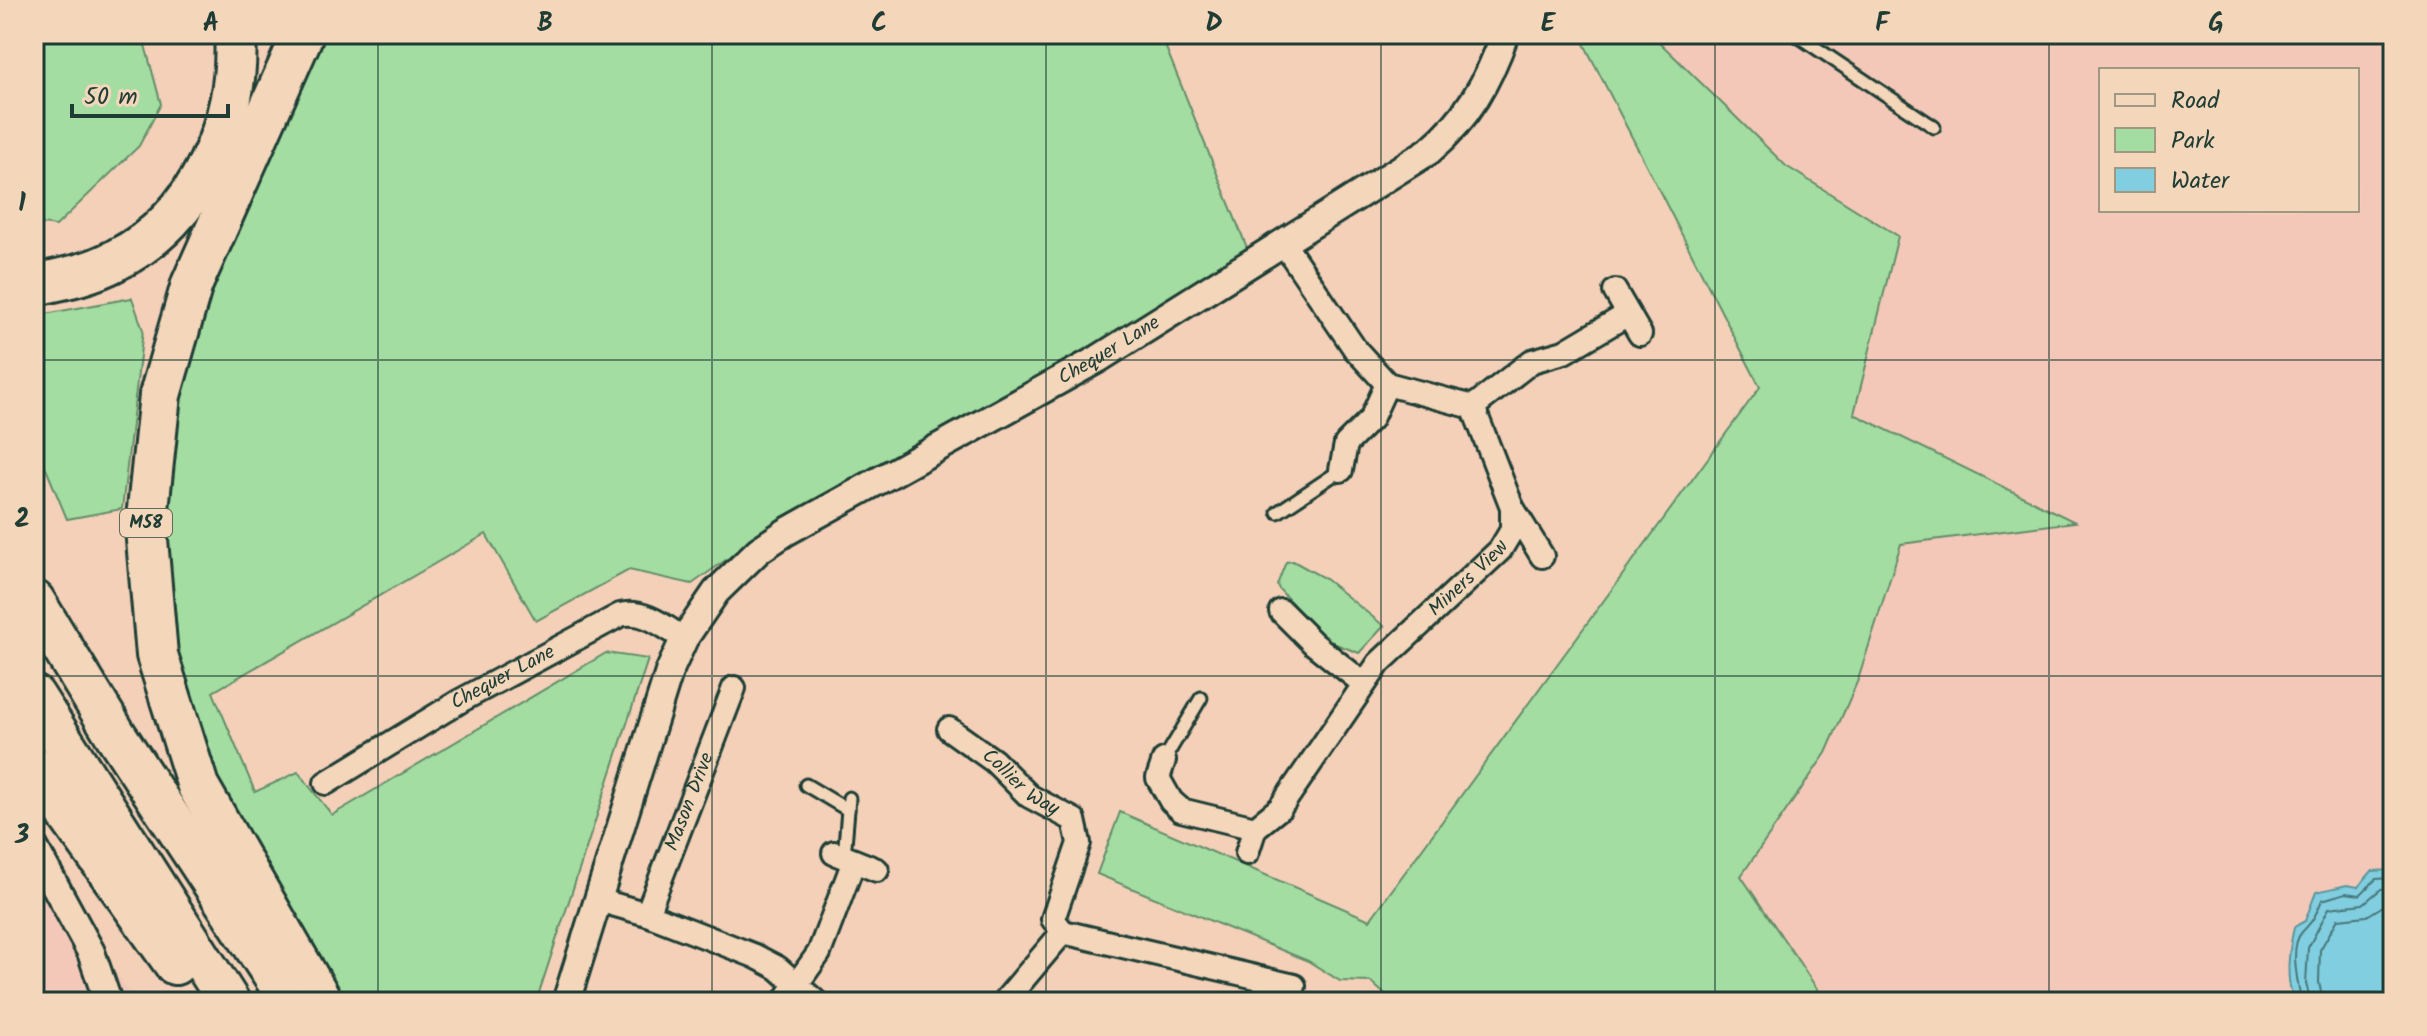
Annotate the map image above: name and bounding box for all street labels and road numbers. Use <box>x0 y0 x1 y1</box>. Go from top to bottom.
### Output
street label: Chequer Lane <box>1052 308 1167 394</box>
road number: M58 <box>120 509 172 537</box>
street label: Miners View <box>1421 534 1518 625</box>
street label: Chequer Lane <box>445 637 561 719</box>
street label: Collier Way <box>975 741 1065 826</box>
street label: Mason Drive <box>657 748 724 856</box>

